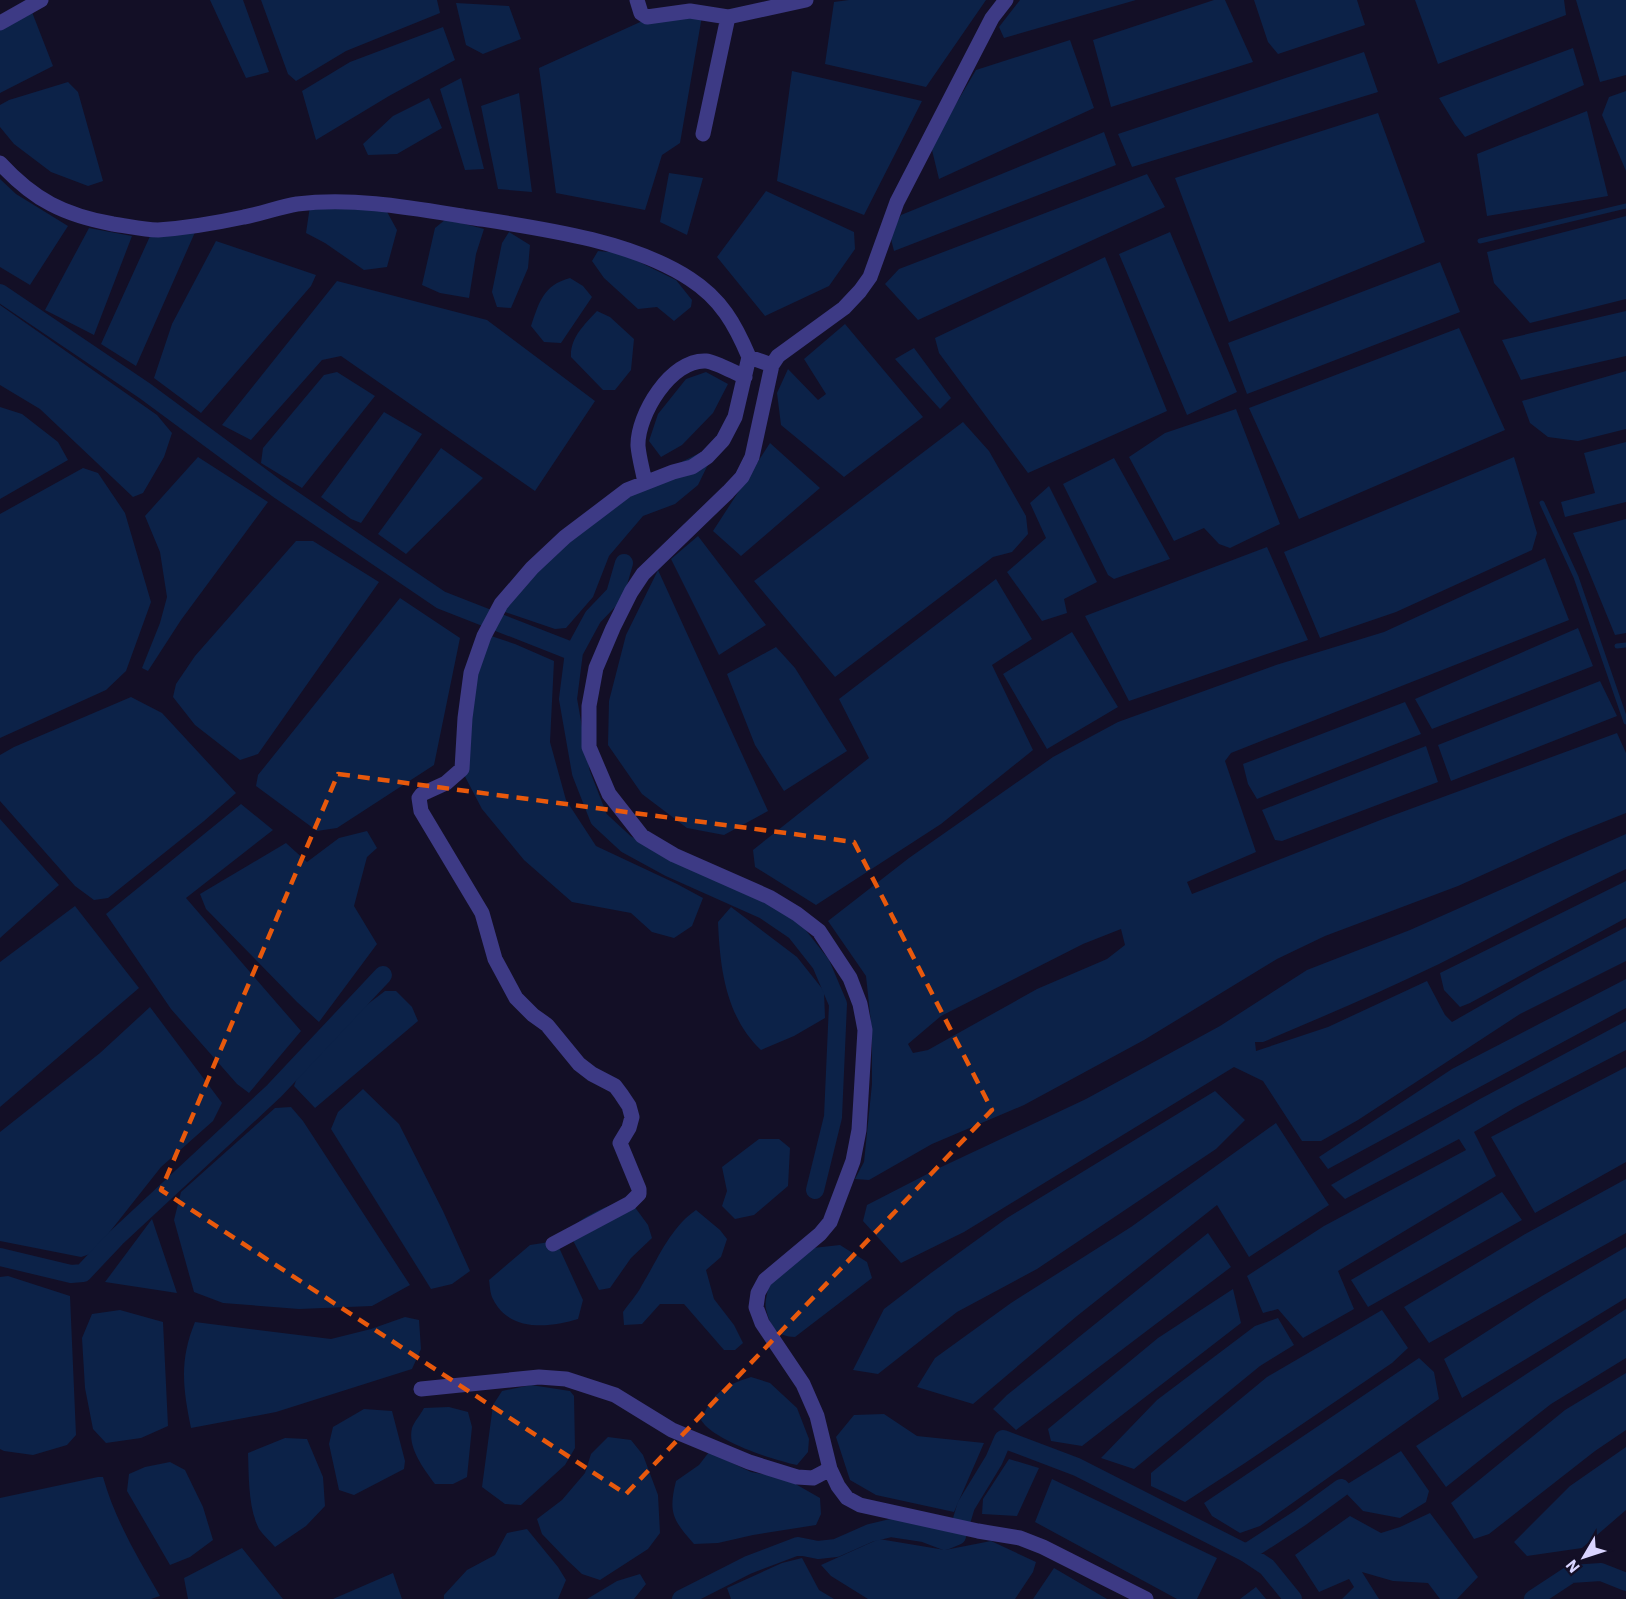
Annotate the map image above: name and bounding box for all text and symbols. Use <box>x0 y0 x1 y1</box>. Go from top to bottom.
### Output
north arrow <box>1554 1527 1614 1587</box>
text: N <box>1561 1556 1584 1577</box>

